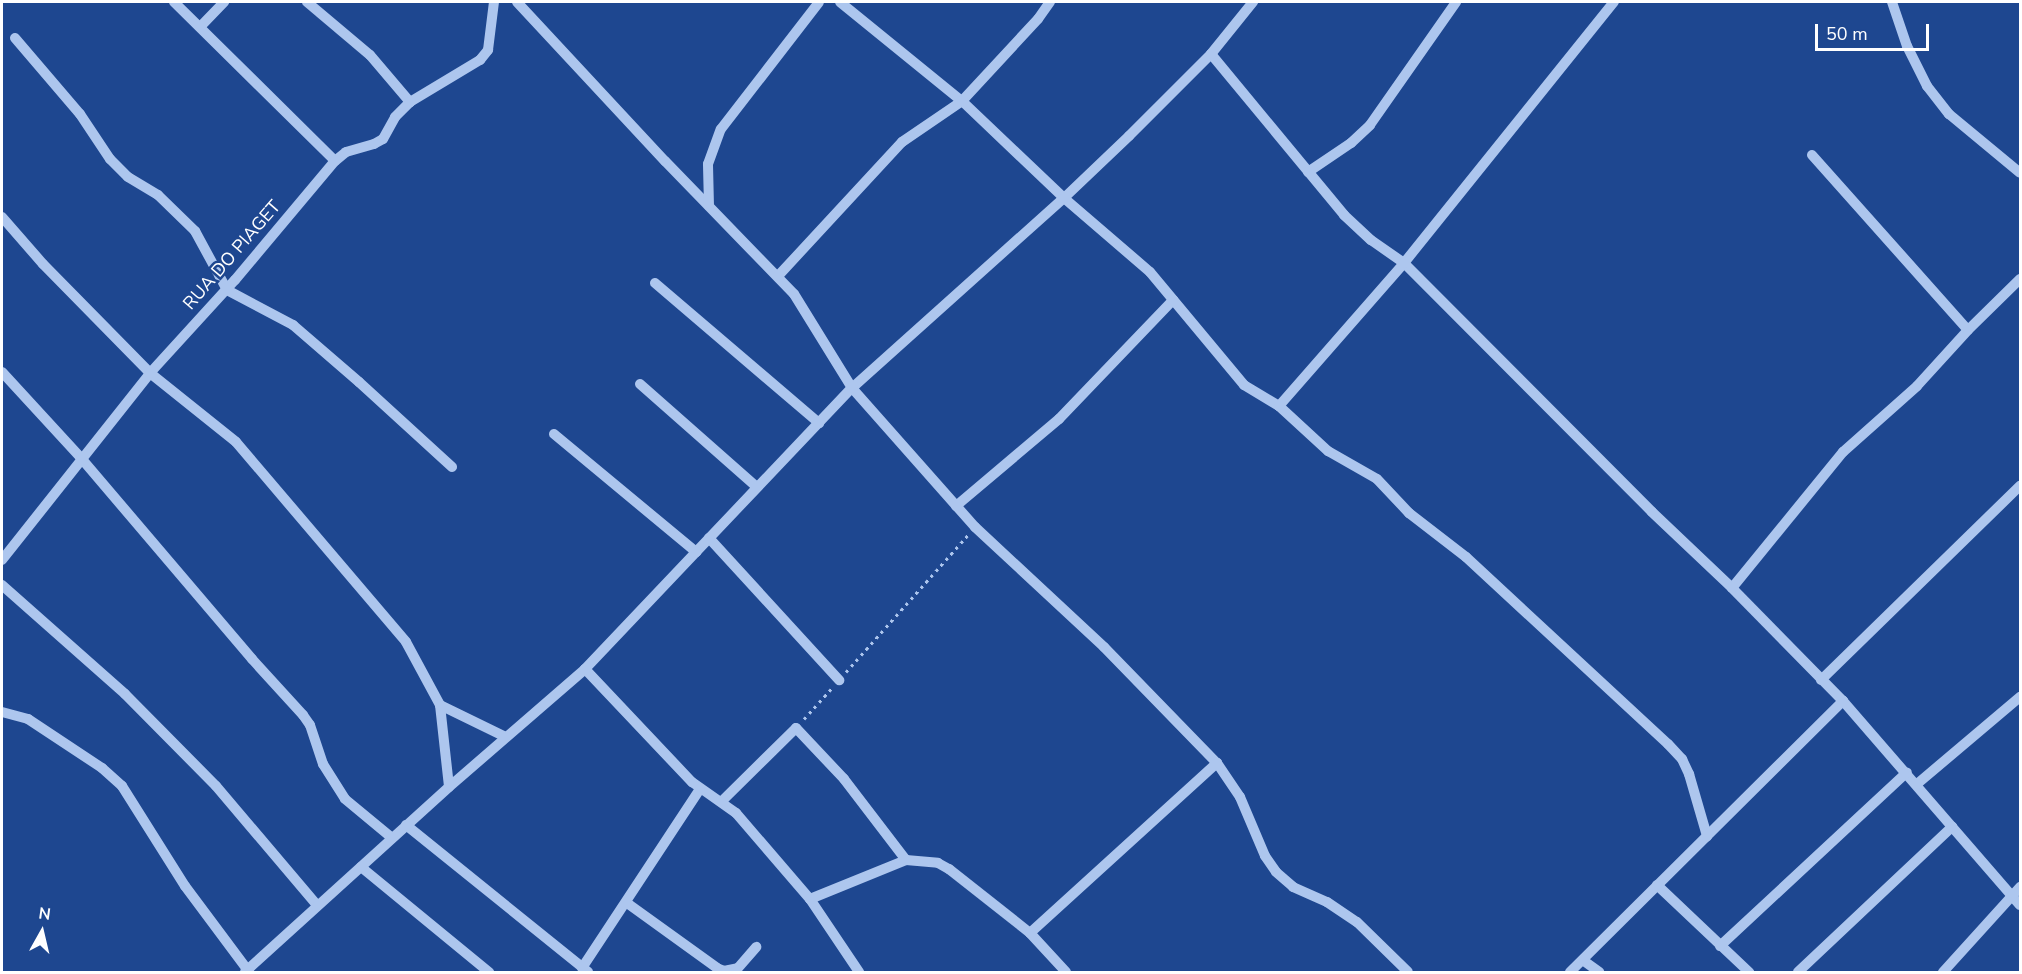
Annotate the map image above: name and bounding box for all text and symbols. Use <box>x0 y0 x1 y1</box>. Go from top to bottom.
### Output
scale bar <box>1818 12 1932 50</box>
text: 50 m <box>1826 22 1868 46</box>
street label: RUA DO PIAGET <box>179 196 285 314</box>
north arrow <box>12 902 72 962</box>
text: N <box>37 902 52 926</box>

